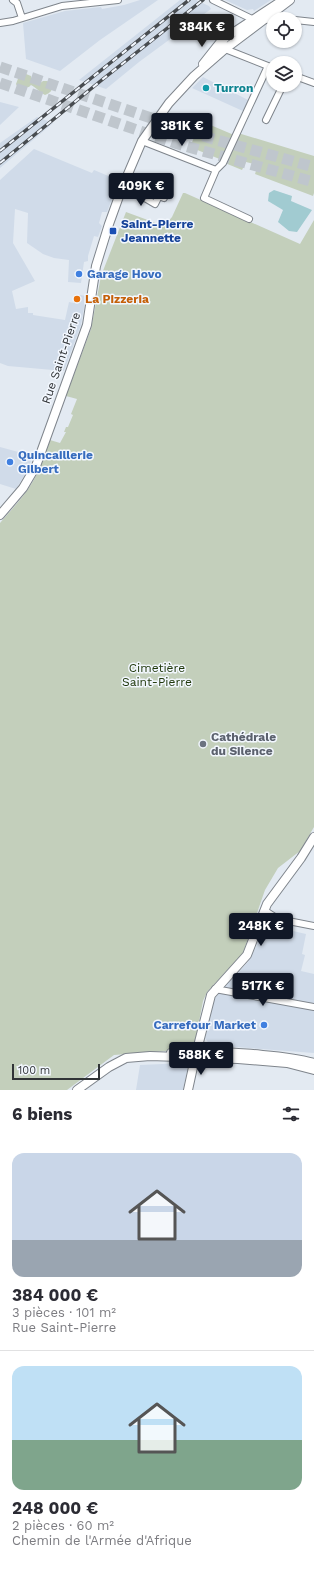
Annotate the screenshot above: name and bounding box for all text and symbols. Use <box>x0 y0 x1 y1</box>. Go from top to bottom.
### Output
map controls <box>266 12 302 92</box>
button: locate <box>266 12 302 48</box>
pin: 384K € <box>169 14 235 48</box>
text: 384K € <box>179 19 225 34</box>
button: layers <box>266 56 302 92</box>
place label: Turron <box>214 81 253 95</box>
marker: Turron <box>201 83 211 93</box>
pin: 381K € <box>149 113 215 147</box>
text: 381K € <box>160 118 204 133</box>
pin: 409K € <box>108 173 174 207</box>
text: 409K € <box>118 178 164 193</box>
place label: Saint-Pierre Jeannette <box>121 217 194 245</box>
marker: Saint-Pierre Jeannette <box>108 226 118 236</box>
place label: Garage Hovo <box>87 267 162 281</box>
marker: Garage Hovo <box>74 269 84 279</box>
place label: La Pizzeria <box>85 292 149 306</box>
marker: La Pizzeria <box>72 294 82 304</box>
street label: Rue Saint-Pierre <box>39 310 83 406</box>
place label: Quincaillerie Gilbert <box>18 448 93 476</box>
marker: Quincaillerie Gilbert <box>5 457 15 467</box>
park label: Cimetière Saint-Pierre <box>122 661 192 689</box>
place label: Cathédrale du Silence <box>211 730 276 758</box>
marker: Cathédrale du Silence <box>198 739 208 749</box>
pin: 248K € <box>228 913 294 947</box>
text: 248K € <box>238 918 284 933</box>
pin: 517K € <box>230 973 296 1007</box>
text: 517K € <box>242 978 284 993</box>
place label: Carrefour Market <box>154 1018 257 1032</box>
marker: Carrefour Market <box>259 1020 269 1030</box>
pin: 588K € <box>168 1042 234 1076</box>
text: 588K € <box>178 1047 224 1062</box>
scale bar <box>12 1062 100 1081</box>
text: 100 m <box>18 1064 50 1077</box>
icon: filters <box>280 1103 302 1125</box>
text: 6 biens <box>12 1104 72 1124</box>
icon: home <box>121 1179 193 1251</box>
text: 384 000 € <box>12 1285 98 1305</box>
text: 3 pièces · 101 m² <box>12 1305 116 1320</box>
text: Rue Saint-Pierre <box>12 1320 116 1335</box>
icon: home <box>121 1392 193 1464</box>
text: 248 000 € <box>12 1498 98 1518</box>
text: 2 pièces · 60 m² <box>12 1518 114 1533</box>
text: Chemin de l'Armée d'Afrique <box>12 1533 192 1548</box>

